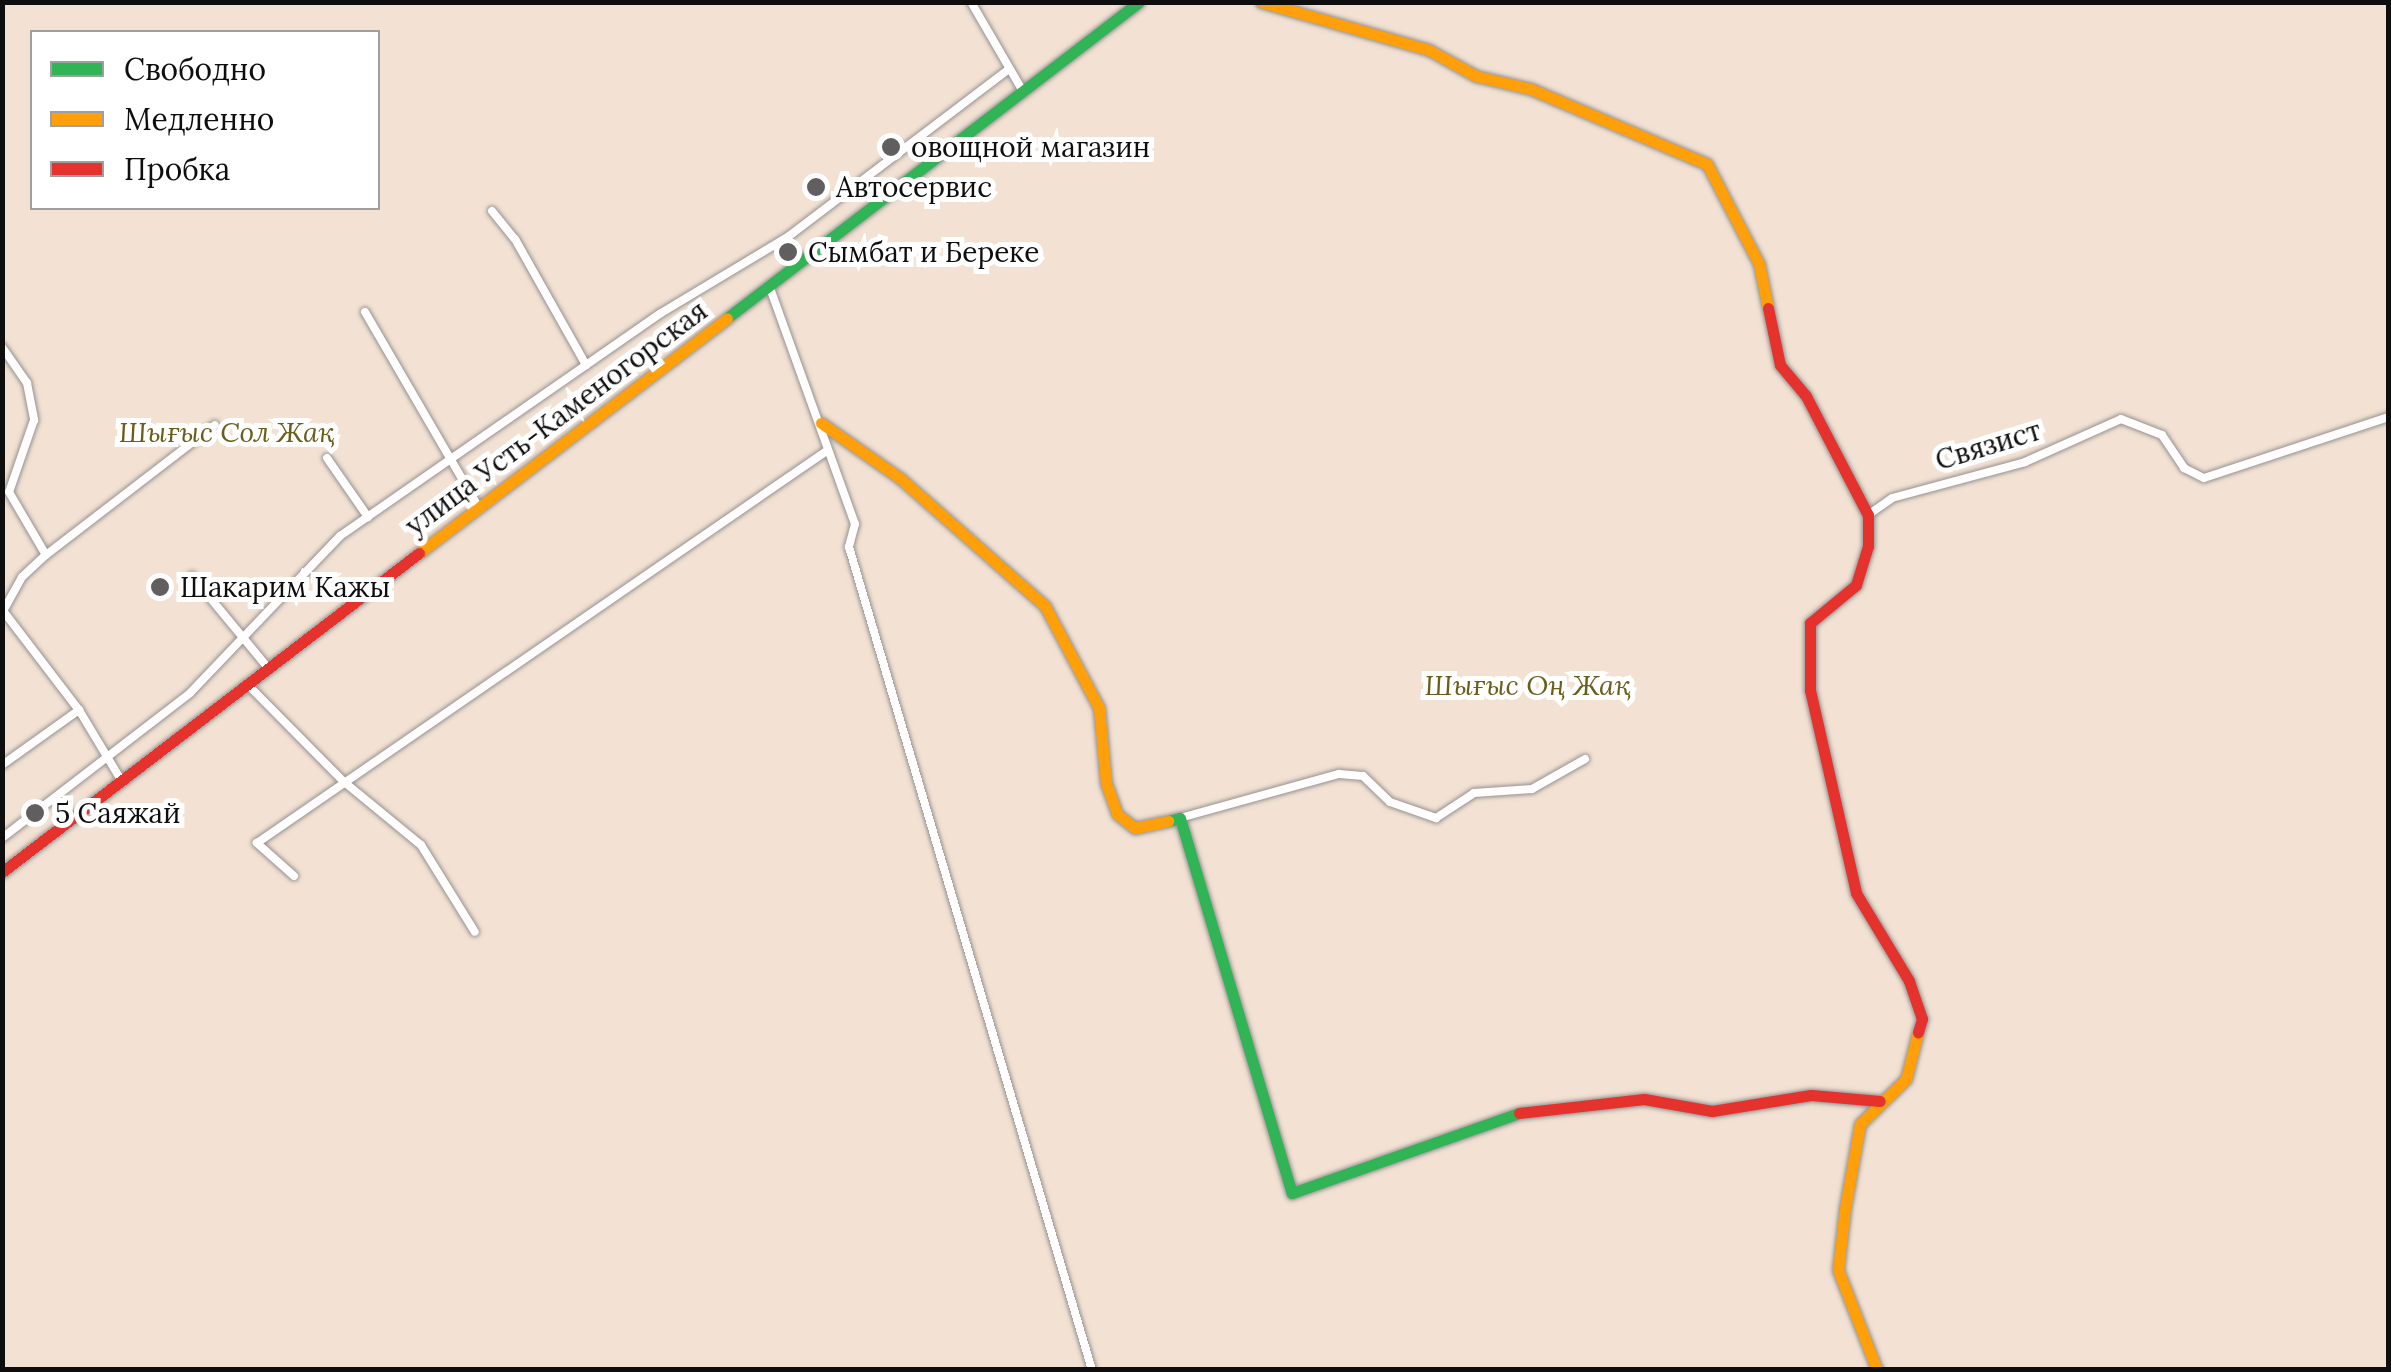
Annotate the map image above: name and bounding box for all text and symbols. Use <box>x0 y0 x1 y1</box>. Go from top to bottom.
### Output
legend <box>30 30 380 210</box>
text: Свободно <box>124 50 266 88</box>
text: Медленно <box>124 100 274 138</box>
place label: овощной магазин <box>911 130 1150 164</box>
marker: овощной магазин <box>880 136 902 158</box>
text: Пробка <box>124 150 230 188</box>
place label: Автосервис <box>836 170 992 204</box>
marker: Автосервис <box>805 176 827 198</box>
place label: Сымбат и Береке <box>808 235 1039 269</box>
marker: Сымбат и Береке <box>777 241 799 263</box>
street label: улица Усть-Каменогорская <box>398 293 714 543</box>
street label: Связист <box>1931 413 2045 477</box>
park label: Шығыс Сол Жақ <box>119 415 335 449</box>
place label: Шакарим Кажы <box>180 570 390 604</box>
marker: Шакарим Кажы <box>149 576 171 598</box>
park label: Шығыс Оң Жақ <box>1425 668 1631 702</box>
place label: 5 Саяжай <box>55 796 181 830</box>
marker: 5 Саяжай <box>24 802 46 824</box>

